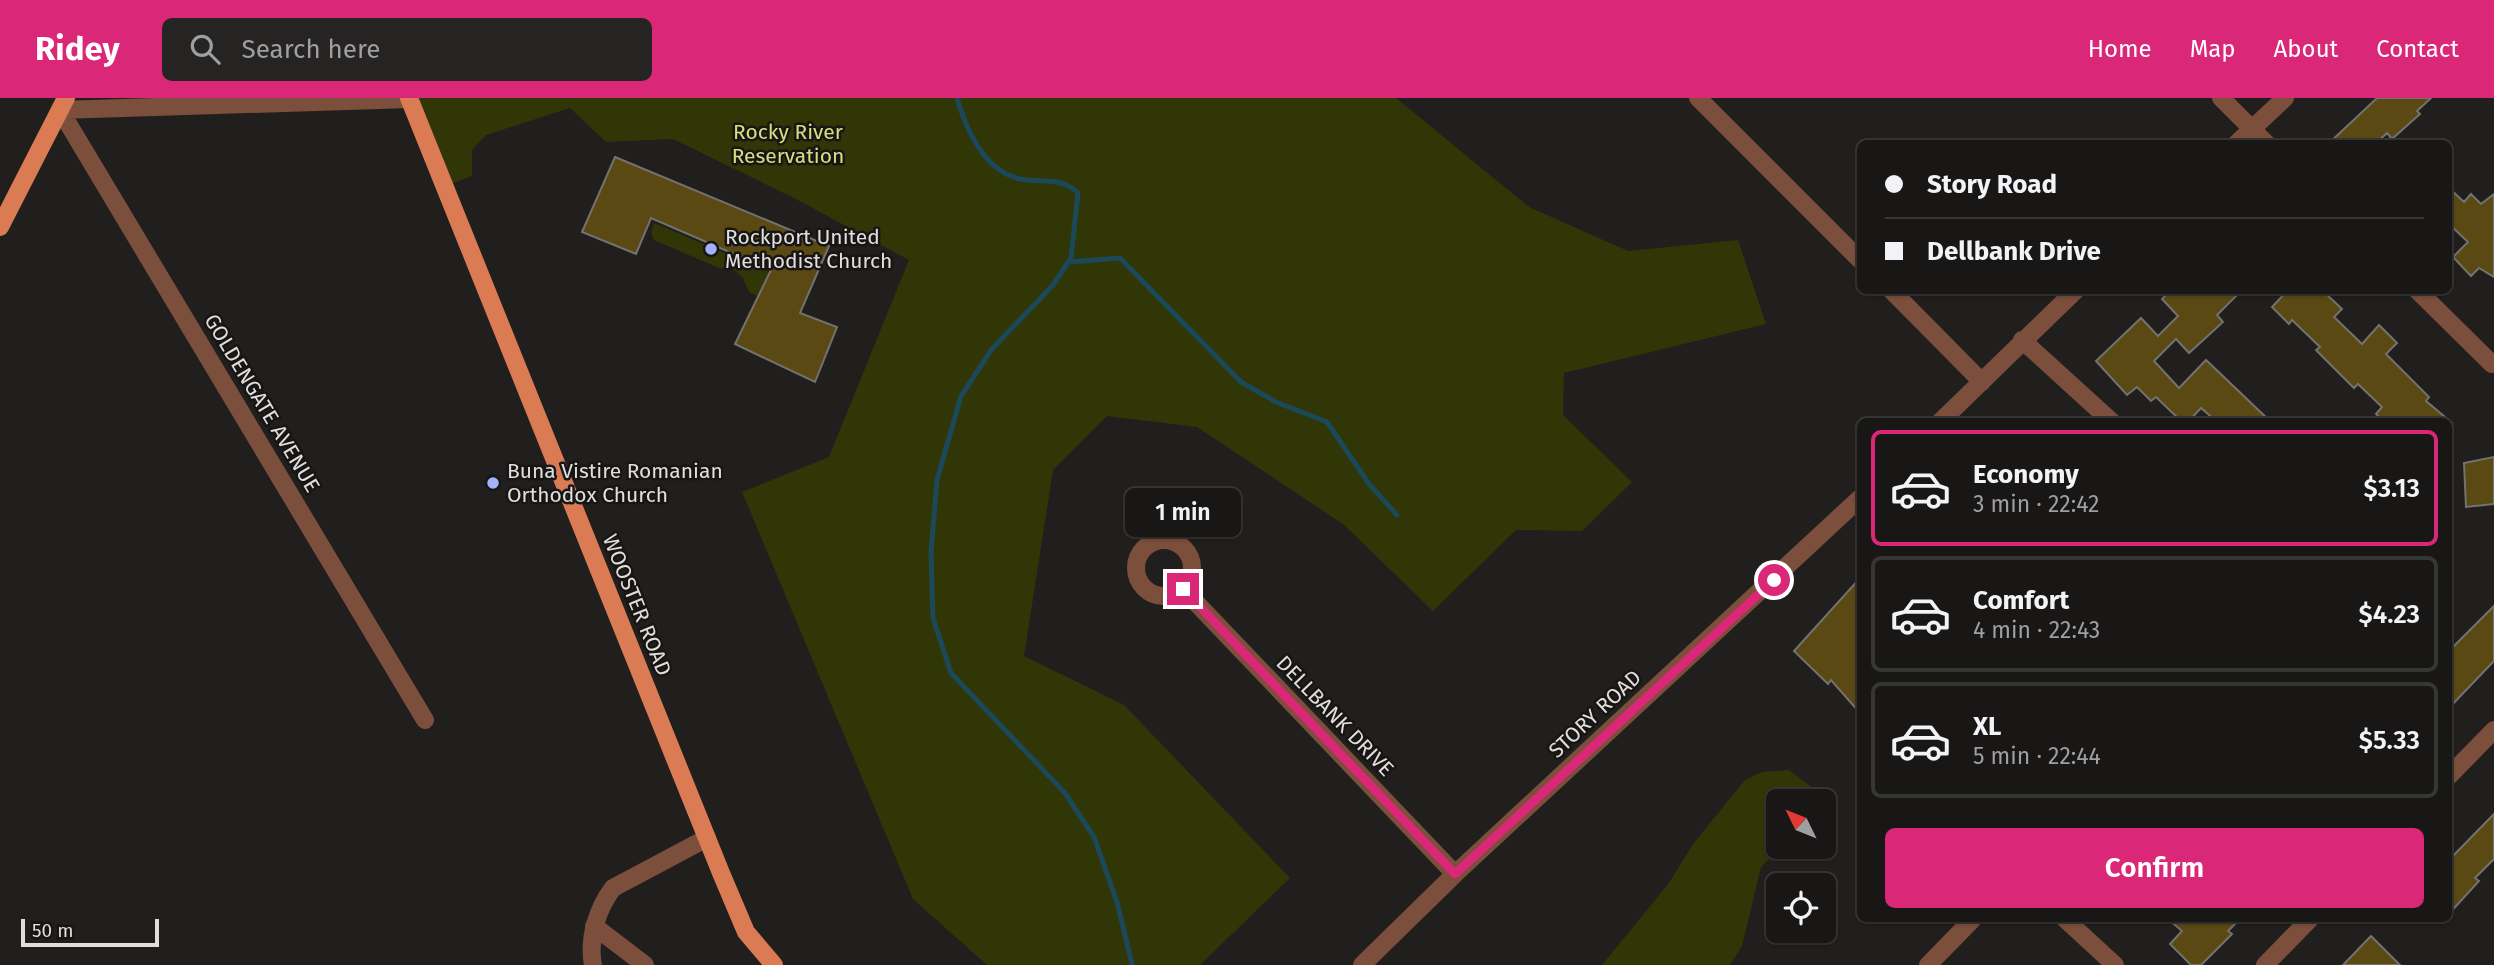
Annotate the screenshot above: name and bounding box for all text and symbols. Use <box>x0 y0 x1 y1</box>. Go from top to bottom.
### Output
search box <box>162 18 652 81</box>
text: Ridey <box>35 29 120 69</box>
icon: search <box>186 30 224 68</box>
text: Search here <box>242 34 380 65</box>
text: Home <box>2088 35 2152 63</box>
text: Map <box>2190 35 2236 63</box>
text: About <box>2274 35 2338 63</box>
text: Contact <box>2376 35 2459 63</box>
park label: Rocky River Reservation <box>732 119 844 169</box>
text: Story Road <box>1927 169 2057 200</box>
place label: Rockport United Methodist Church <box>725 224 892 274</box>
text: Dellbank Drive <box>1927 236 2101 267</box>
marker: Rockport United Methodist Church <box>703 241 719 257</box>
street label: GOLDENGATE AVENUE <box>198 309 326 497</box>
icon: car <box>1889 457 1952 520</box>
place label: Buna Vistire Romanian Orthodox Church <box>507 458 723 508</box>
text: Economy <box>1973 459 2079 490</box>
text: $3.13 <box>2364 473 2420 504</box>
marker: Buna Vistire Romanian Orthodox Church <box>485 475 501 491</box>
callout: 1 min <box>1125 488 1241 536</box>
text: 3 min · 22:42 <box>1973 490 2099 518</box>
text: 1 min <box>1155 498 1211 526</box>
street label: WOOSTER ROAD <box>597 531 677 679</box>
route start <box>1758 564 1790 596</box>
route end <box>1167 573 1199 605</box>
icon: car <box>1889 583 1952 646</box>
text: Comfort <box>1973 585 2069 616</box>
text: $4.23 <box>2359 599 2420 630</box>
text: 4 min · 22:43 <box>1973 616 2100 644</box>
street label: DELLBANK DRIVE <box>1271 650 1399 782</box>
street label: STORY ROAD <box>1543 664 1647 764</box>
icon: car <box>1889 709 1952 772</box>
text: XL <box>1973 711 2001 742</box>
text: $5.33 <box>2359 725 2420 756</box>
text: 5 min · 22:44 <box>1973 742 2101 770</box>
north arrow <box>1766 789 1836 859</box>
map controls <box>1766 789 1836 943</box>
button: Confirm <box>1885 828 2424 908</box>
button: locate <box>1766 873 1836 943</box>
scale bar <box>21 916 159 948</box>
text: 50 m <box>32 919 73 942</box>

